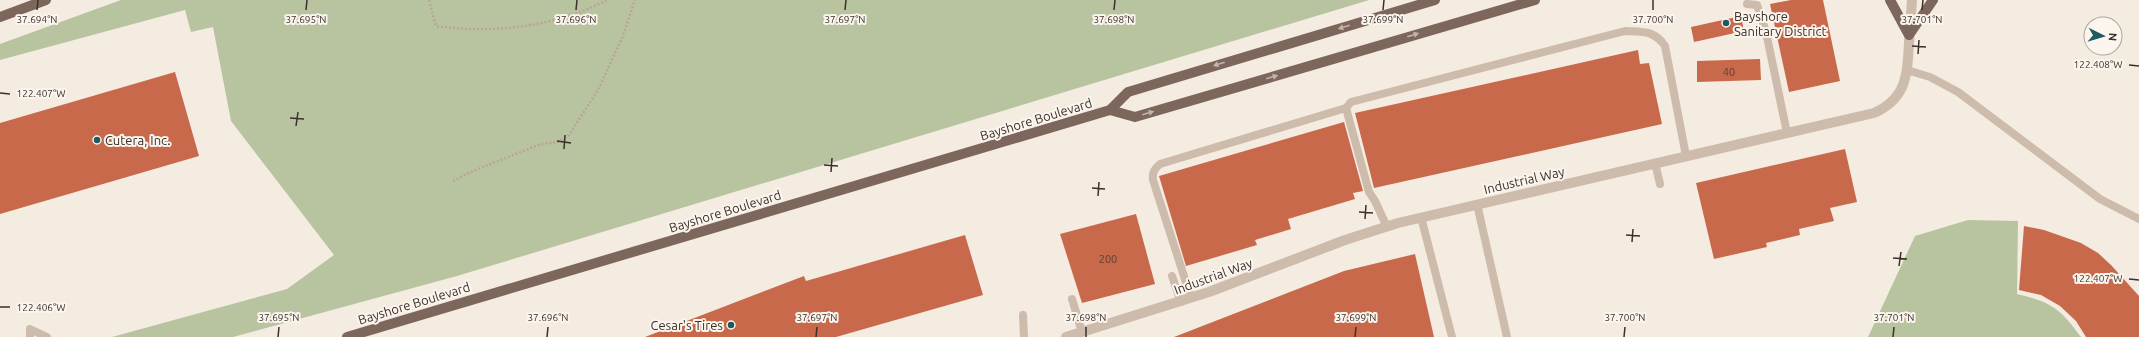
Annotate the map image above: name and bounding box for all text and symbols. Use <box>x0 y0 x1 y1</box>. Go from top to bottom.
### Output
place label: Bayshore Sanitary District <box>1734 9 1827 38</box>
text: 37.694°N <box>16 14 58 25</box>
text: 37.695°N <box>285 14 327 25</box>
text: 37.696°N <box>555 14 597 25</box>
text: 37.697°N <box>824 14 866 25</box>
text: 37.698°N <box>1093 14 1135 25</box>
text: 37.699°N <box>1362 14 1404 25</box>
text: 37.700°N <box>1632 14 1674 25</box>
text: 37.701°N <box>1901 14 1943 25</box>
north arrow <box>2083 16 2123 56</box>
marker: Bayshore Sanitary District <box>1721 18 1731 28</box>
one-way arrow <box>1338 24 1350 30</box>
one-way arrow <box>1407 32 1419 38</box>
text: N <box>2107 32 2119 41</box>
text: 122.408°W <box>2074 59 2122 70</box>
one-way arrow <box>1213 61 1225 67</box>
house number: 40 <box>1723 66 1735 78</box>
one-way arrow <box>1267 74 1279 80</box>
text: 122.407°W <box>17 88 65 99</box>
street label: Bayshore Boulevard <box>978 95 1094 143</box>
one-way arrow <box>1142 110 1154 116</box>
place label: Cutera, Inc. <box>105 133 170 148</box>
marker: Cutera, Inc. <box>92 135 102 145</box>
street label: Industrial Way <box>1482 164 1566 196</box>
street label: Bayshore Boulevard <box>667 187 783 235</box>
house number: 200 <box>1099 253 1117 265</box>
street label: Industrial Way <box>1172 255 1254 297</box>
text: 122.407°W <box>2074 273 2122 284</box>
street label: Bayshore Boulevard <box>356 279 472 327</box>
text: 122.406°W <box>17 302 65 313</box>
text: 37.695°N <box>258 312 300 323</box>
text: 37.696°N <box>527 312 569 323</box>
text: 37.697°N <box>796 312 838 323</box>
text: 37.698°N <box>1065 312 1107 323</box>
text: 37.699°N <box>1335 312 1377 323</box>
text: 37.700°N <box>1604 312 1646 323</box>
text: 37.701°N <box>1873 312 1915 323</box>
place label: Cesar's Tires <box>650 318 723 332</box>
marker: Cesar's Tires <box>726 320 736 330</box>

